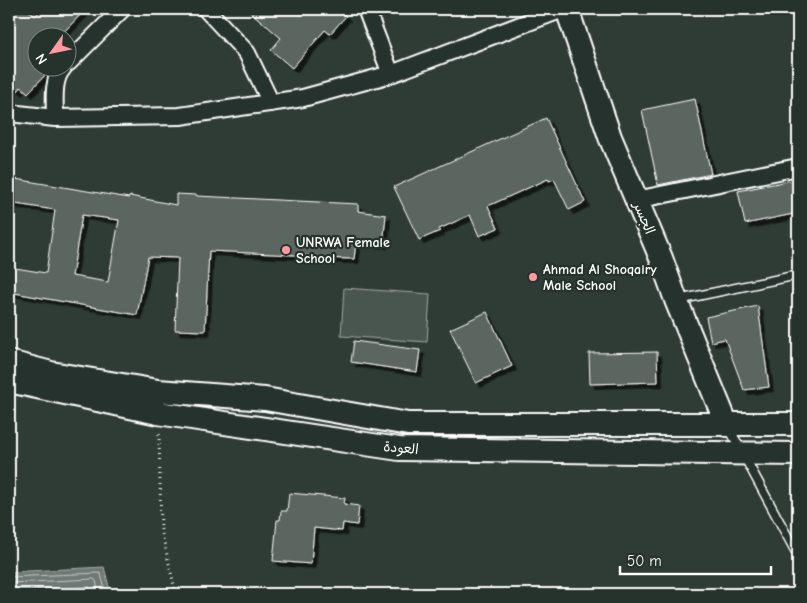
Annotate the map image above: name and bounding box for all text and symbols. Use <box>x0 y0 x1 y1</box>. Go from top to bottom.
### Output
north arrow <box>28 28 78 78</box>
text: N <box>32 50 51 67</box>
street label: الجسر <box>629 198 658 237</box>
place label: UNRWA Female School <box>296 234 390 267</box>
marker: UNRWA Female School <box>280 244 292 256</box>
place label: Ahmad Al Shoqairy Male School <box>543 261 657 294</box>
marker: Ahmad Al Shoqairy Male School <box>527 271 539 283</box>
street label: العودة <box>383 438 419 459</box>
scale bar <box>620 543 771 575</box>
text: 50 m <box>627 552 662 570</box>

